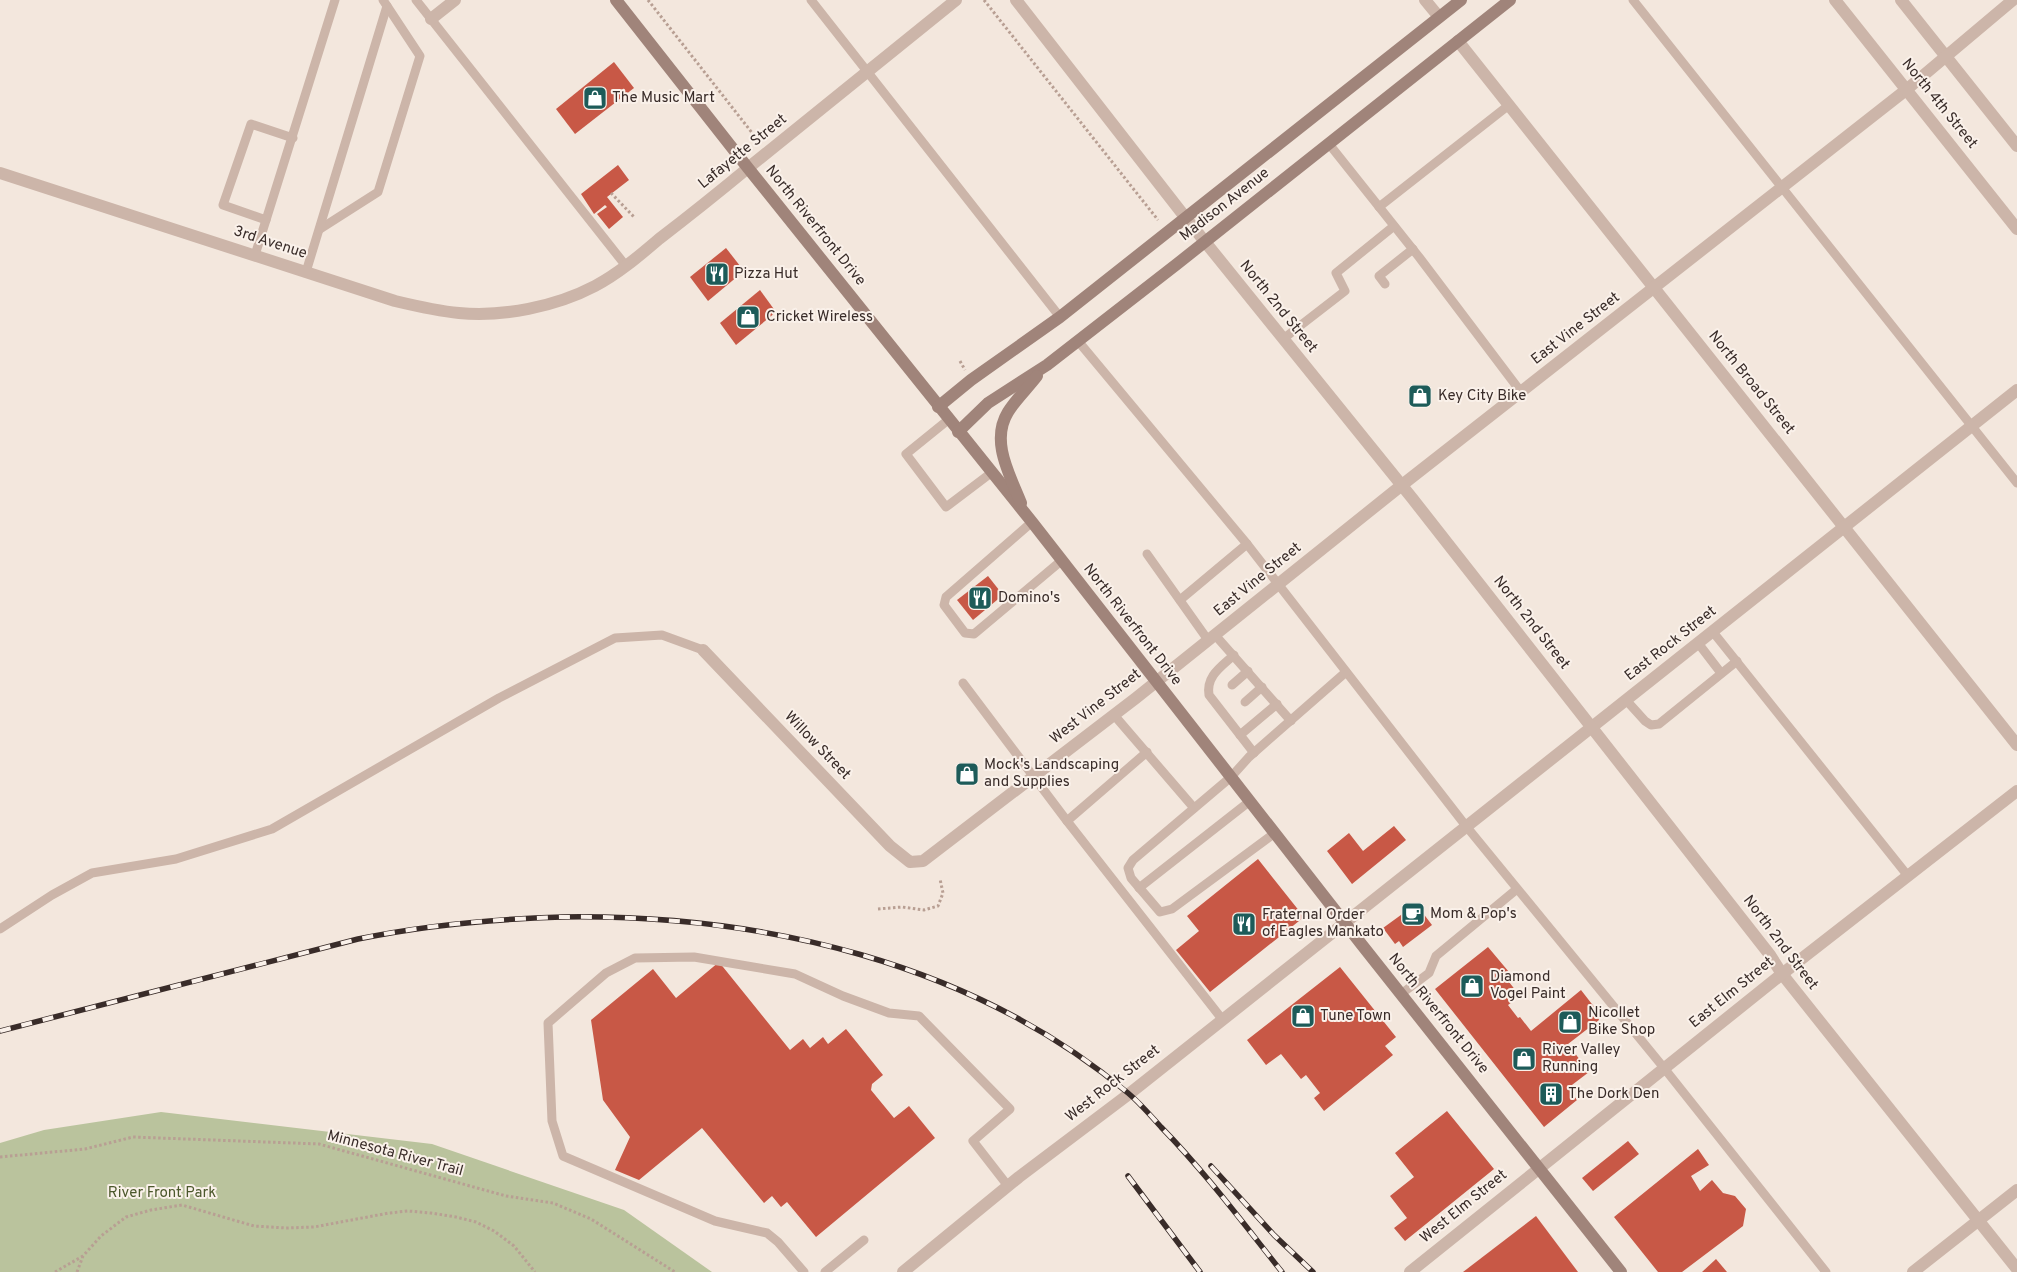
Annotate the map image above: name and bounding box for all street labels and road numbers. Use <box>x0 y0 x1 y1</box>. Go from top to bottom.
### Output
street label: North 4th Street <box>1897 55 1981 153</box>
street label: Lafayette Street <box>695 110 791 194</box>
street label: North Riverfront Drive <box>761 162 869 290</box>
street label: Madison Avenue <box>1176 164 1274 246</box>
street label: 3rd Avenue <box>231 222 309 264</box>
street label: North 2nd Street <box>1235 257 1321 357</box>
street label: East Vine Street <box>1528 288 1624 370</box>
street label: North Broad Street <box>1703 327 1799 439</box>
street label: East Vine Street <box>1210 539 1306 621</box>
street label: North Riverfront Drive <box>1078 560 1186 690</box>
street label: North 2nd Street <box>1489 572 1573 674</box>
street label: East Rock Street <box>1621 602 1721 686</box>
street label: West Vine Street <box>1046 665 1146 749</box>
street label: Willow Street <box>780 708 854 784</box>
street label: North 2nd Street <box>1738 892 1822 994</box>
street label: North Riverfront Drive <box>1384 950 1492 1078</box>
street label: East Elm Street <box>1686 953 1778 1033</box>
street label: West Rock Street <box>1062 1041 1164 1127</box>
street label: Minnesota River Trail <box>325 1127 465 1181</box>
street label: West Elm Street <box>1417 1166 1511 1248</box>

